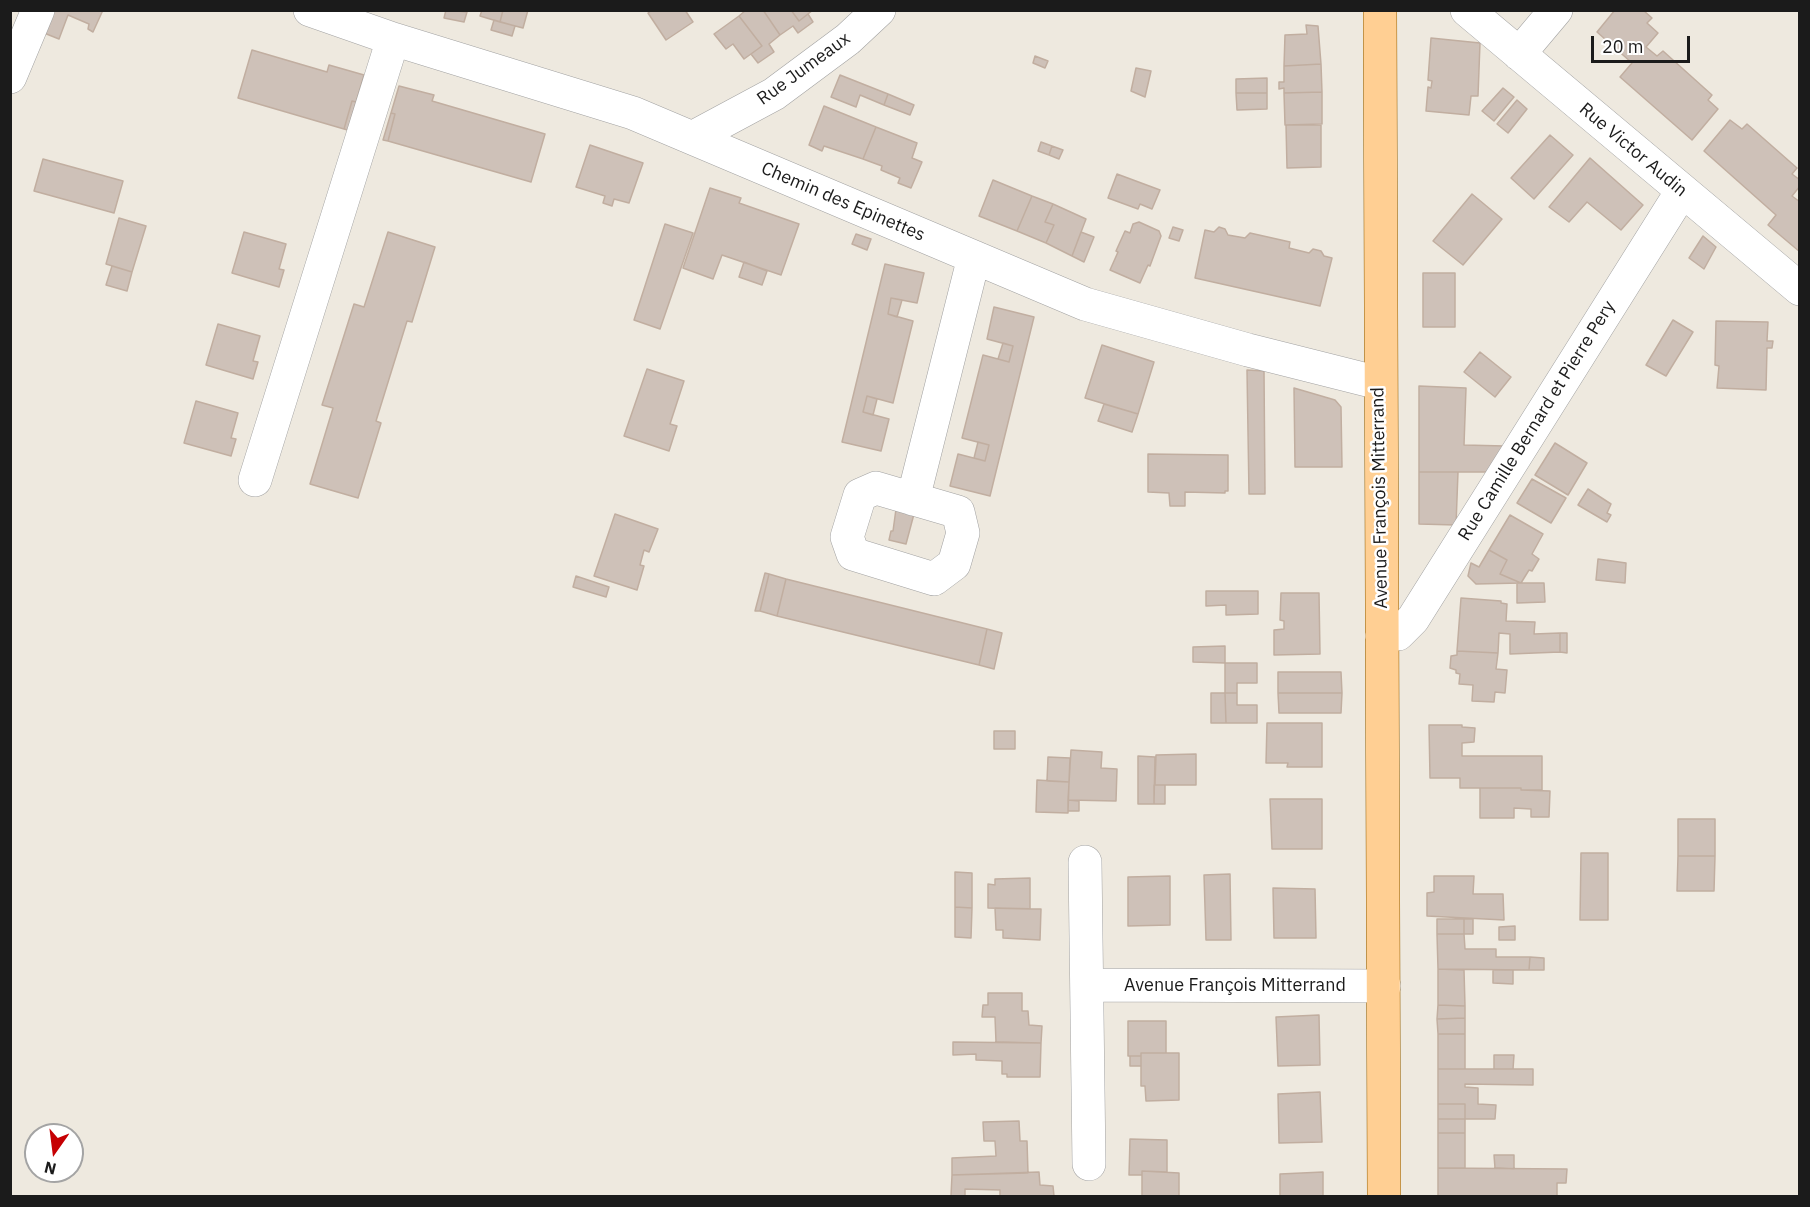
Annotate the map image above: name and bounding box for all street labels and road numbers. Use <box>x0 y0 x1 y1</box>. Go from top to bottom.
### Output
street label: Rue Jumeaux <box>753 28 855 110</box>
street label: Rue Victor Audin <box>1575 99 1691 201</box>
street label: Chemin des Epinettes <box>758 158 928 246</box>
street label: Rue Camille Bernard et Pierre Pery <box>1454 297 1620 545</box>
street label: Avenue François Mitterrand <box>1367 387 1393 609</box>
street label: Avenue François Mitterrand <box>1124 975 1346 997</box>

